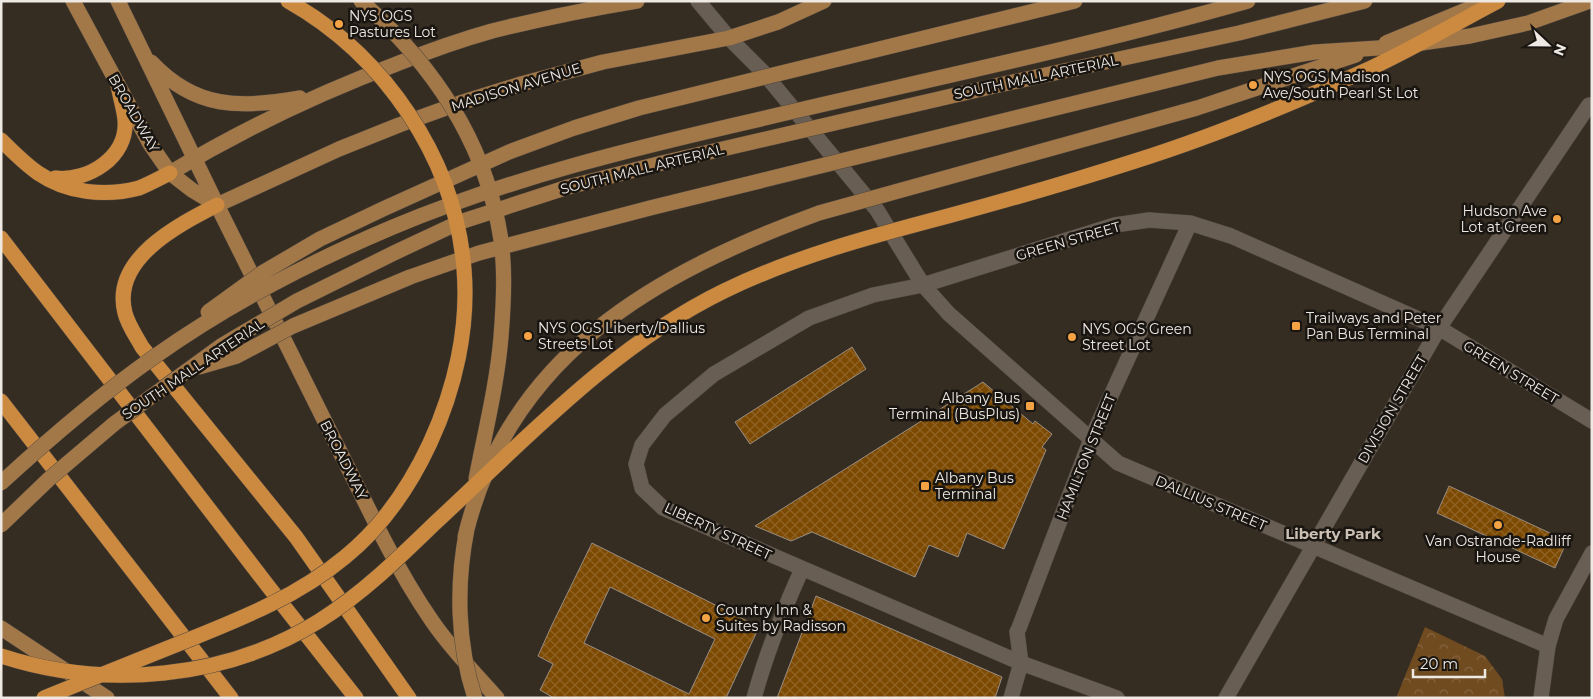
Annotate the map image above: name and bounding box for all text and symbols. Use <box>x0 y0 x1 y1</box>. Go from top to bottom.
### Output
place label: NYS OGS Pastures Lot <box>349 7 436 41</box>
marker: NYS OGS Pastures Lot <box>333 18 345 30</box>
north arrow <box>1523 20 1573 70</box>
text: N <box>1550 41 1571 58</box>
street label: SOUTH MALL ARTERIAL <box>952 51 1121 103</box>
street label: MADISON AVENUE <box>449 59 583 115</box>
place label: NYS OGS Madison Ave/South Pearl St Lot <box>1263 68 1419 102</box>
street label: BROADWAY <box>104 71 164 155</box>
marker: NYS OGS Madison Ave/South Pearl St Lot <box>1247 79 1259 91</box>
street label: SOUTH MALL ARTERIAL <box>558 140 726 198</box>
place label: Hudson Ave Lot at Green <box>1460 202 1547 236</box>
marker: Hudson Ave Lot at Green <box>1551 213 1563 225</box>
street label: GREEN STREET <box>1014 217 1122 265</box>
place label: Trailways and Peter Pan Bus Terminal <box>1306 309 1442 343</box>
street label: SOUTH MALL ARTERIAL <box>118 314 268 423</box>
place label: NYS OGS Liberty/Dallius Streets Lot <box>538 319 705 353</box>
place label: NYS OGS Green Street Lot <box>1082 320 1192 354</box>
marker: Trailways and Peter Pan Bus Terminal <box>1290 320 1302 332</box>
marker: NYS OGS Liberty/Dallius Streets Lot <box>522 330 534 342</box>
marker: NYS OGS Green Street Lot <box>1066 331 1078 343</box>
street label: GREEN STREET <box>1460 336 1562 408</box>
street label: DIVISION STREET <box>1354 351 1430 467</box>
place label: Albany Bus Terminal (BusPlus) <box>889 389 1020 423</box>
street label: HAMILTON STREET <box>1053 391 1119 523</box>
marker: Albany Bus Terminal (BusPlus) <box>1024 400 1036 412</box>
street label: BROADWAY <box>316 417 372 503</box>
place label: Albany Bus Terminal <box>935 469 1014 503</box>
street label: DALLIUS STREET <box>1153 471 1269 535</box>
marker: Albany Bus Terminal <box>919 480 931 492</box>
street label: LIBERTY STREET <box>661 498 775 564</box>
marker: Van Ostrande-Radliff House <box>1492 519 1504 531</box>
district label: Liberty Park <box>1285 524 1381 543</box>
place label: Van Ostrande-Radliff House <box>1425 532 1572 566</box>
place label: Country Inn & Suites by Radisson <box>716 601 846 635</box>
marker: Country Inn & Suites by Radisson <box>700 612 712 624</box>
scale bar <box>1413 646 1486 678</box>
text: 20 m <box>1420 654 1458 673</box>

